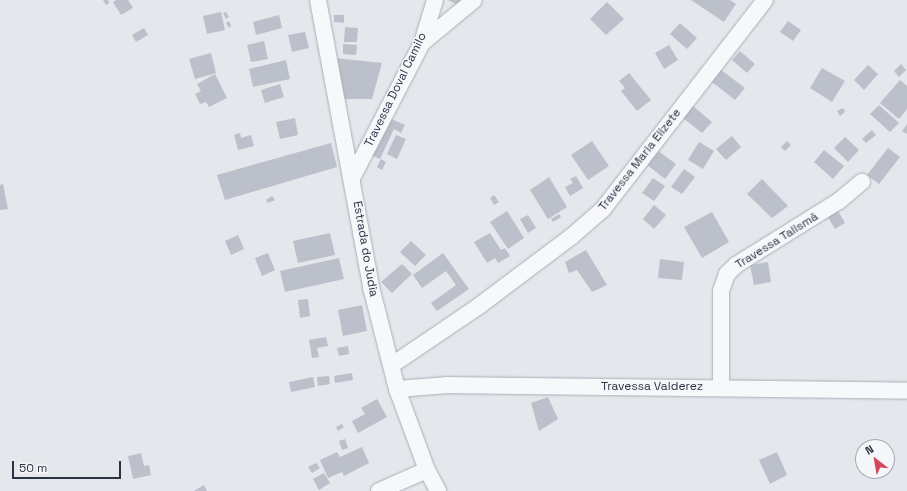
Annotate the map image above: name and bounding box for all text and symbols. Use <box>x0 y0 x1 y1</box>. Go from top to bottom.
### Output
street label: Travessa Doval Camilo <box>362 30 430 150</box>
street label: Travessa Maria Elizete <box>596 106 684 214</box>
street label: Estrada do Judia <box>349 200 381 298</box>
street label: Travessa Talismã <box>733 210 821 272</box>
street label: Travessa Valderez <box>601 380 703 394</box>
north arrow <box>855 439 895 479</box>
text: N <box>863 442 876 457</box>
scale bar <box>14 453 123 479</box>
text: 50 m <box>19 460 47 476</box>

